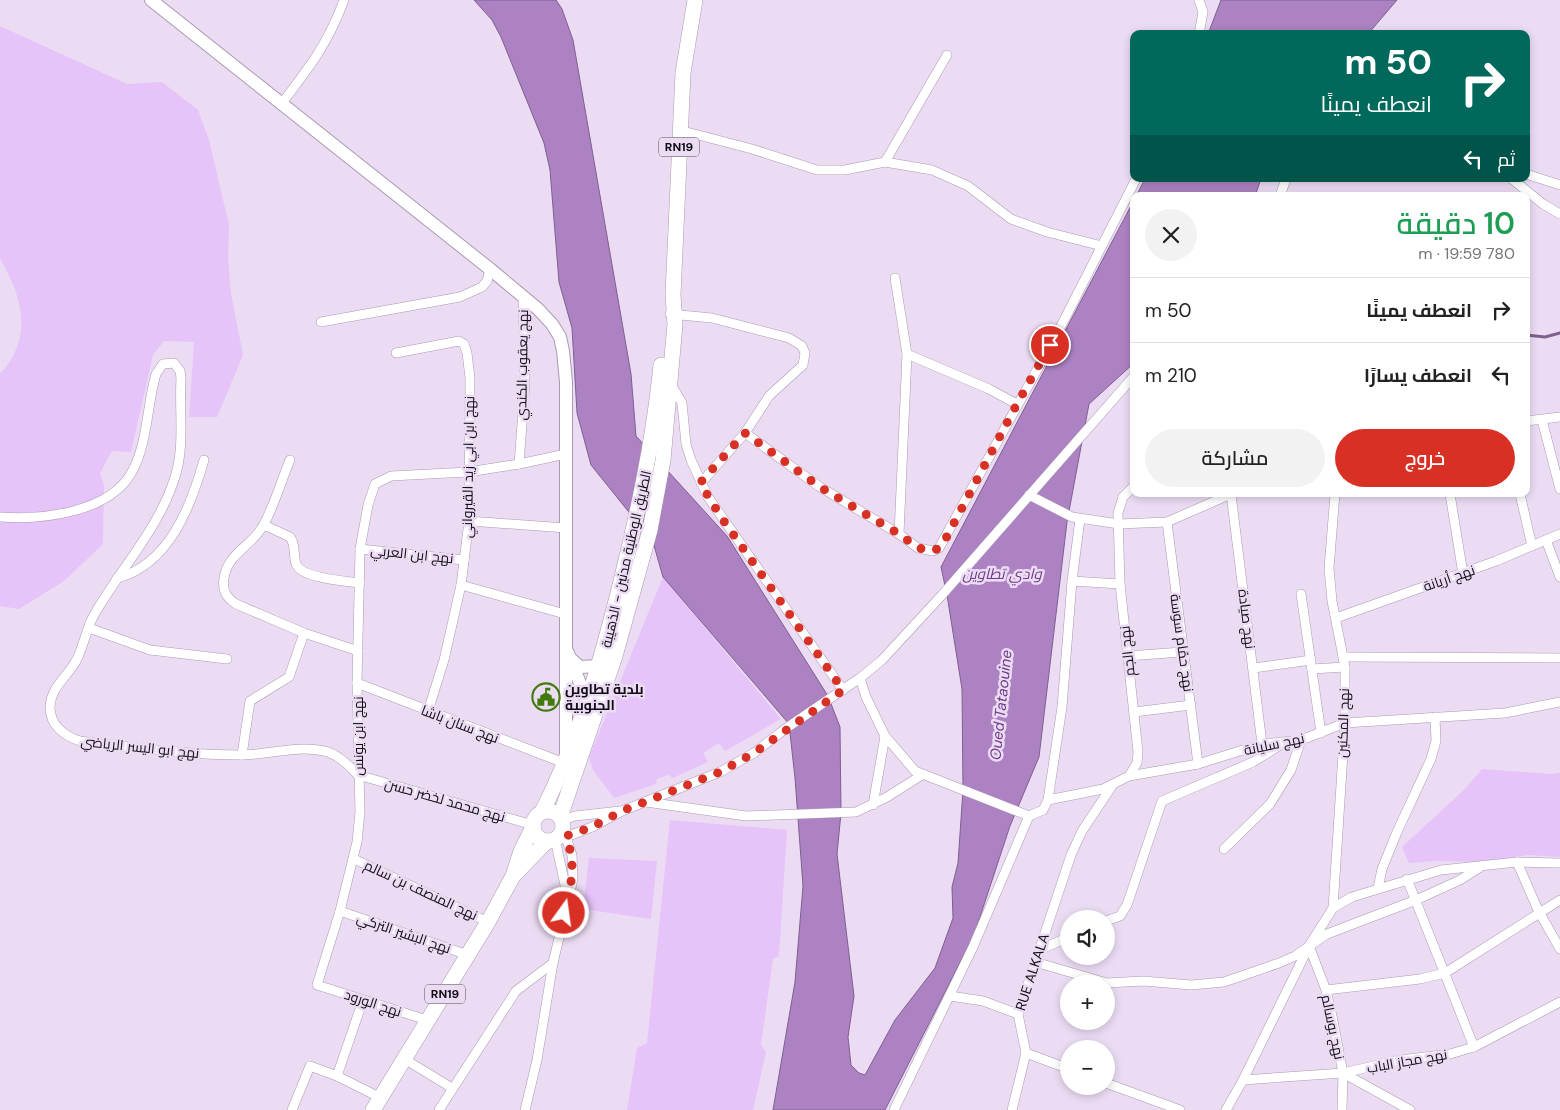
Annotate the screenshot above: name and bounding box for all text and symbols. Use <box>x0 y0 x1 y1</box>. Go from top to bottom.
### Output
text: 50 m <box>1344 39 1432 85</box>
icon: right <box>1450 50 1515 115</box>
text: انعطف يمينًا <box>1321 90 1432 119</box>
road number: RN19 <box>659 138 699 156</box>
icon: left <box>1459 145 1487 173</box>
text: ثم <box>1497 147 1515 172</box>
text: 10 دقيقة <box>1396 204 1515 243</box>
button: close <box>1145 209 1197 261</box>
text: 780 m · 19:59 <box>1418 243 1515 264</box>
icon: right <box>1487 296 1515 324</box>
text: 50 m <box>1145 298 1192 323</box>
text: انعطف يمينًا <box>1366 298 1472 323</box>
street label: نهج يعقوب الكندي <box>512 309 535 421</box>
pin <box>1029 324 1071 366</box>
icon: arrive <box>1036 331 1064 359</box>
icon: left <box>1487 361 1515 389</box>
text: 210 m <box>1145 363 1197 388</box>
text: انعطف يسارًا <box>1364 363 1472 388</box>
street label: نهج ابن ابي زيد القيرواني <box>458 396 481 538</box>
button: مشاركة <box>1145 429 1325 487</box>
button: خروج <box>1335 429 1515 487</box>
street label: الطريق الوطنية مدنين - الذهيبة <box>597 469 655 649</box>
street label: نهج ابن العربي <box>369 541 454 570</box>
street label: نهج أريانة <box>1421 561 1477 595</box>
water label: وادي تطاوين <box>962 564 1043 586</box>
street label: نهج صيادة <box>1234 588 1260 650</box>
street label: نهج حمّام سوسة <box>1165 593 1198 693</box>
street label: نهج الجم <box>1115 625 1140 677</box>
water label: Oued Tataouine <box>985 649 1017 761</box>
place label: بلدية تطاوين الجنوبية <box>565 680 644 714</box>
public building icon: بلدية تطاوين الجنوبية <box>531 682 561 712</box>
street label: نهج المكنين <box>1333 688 1353 758</box>
street label: نهج ابن يونس <box>349 696 367 776</box>
street label: نهج سنان باشا <box>419 701 501 747</box>
street label: نهج سليانة <box>1242 729 1306 759</box>
street label: نهج ابو اليسر الرياضي <box>80 732 200 764</box>
street label: نهج محمد لخضر حسن <box>383 774 507 826</box>
street label: نهج المنصف بن سالم <box>361 856 481 925</box>
position arrow <box>537 886 589 938</box>
street label: نهج البشير التركي <box>354 908 453 960</box>
map controls <box>1060 910 1115 1095</box>
button: sound <box>1060 910 1115 965</box>
street label: RUE ALKALA <box>1011 931 1053 1013</box>
button: + <box>1060 975 1115 1030</box>
road number: RN19 <box>425 984 465 1004</box>
street label: نهج الورود <box>342 985 404 1021</box>
street label: نهج بوسالم <box>1316 993 1349 1061</box>
button: − <box>1060 1040 1115 1095</box>
street label: نهج مجاز الباب <box>1365 1045 1449 1077</box>

